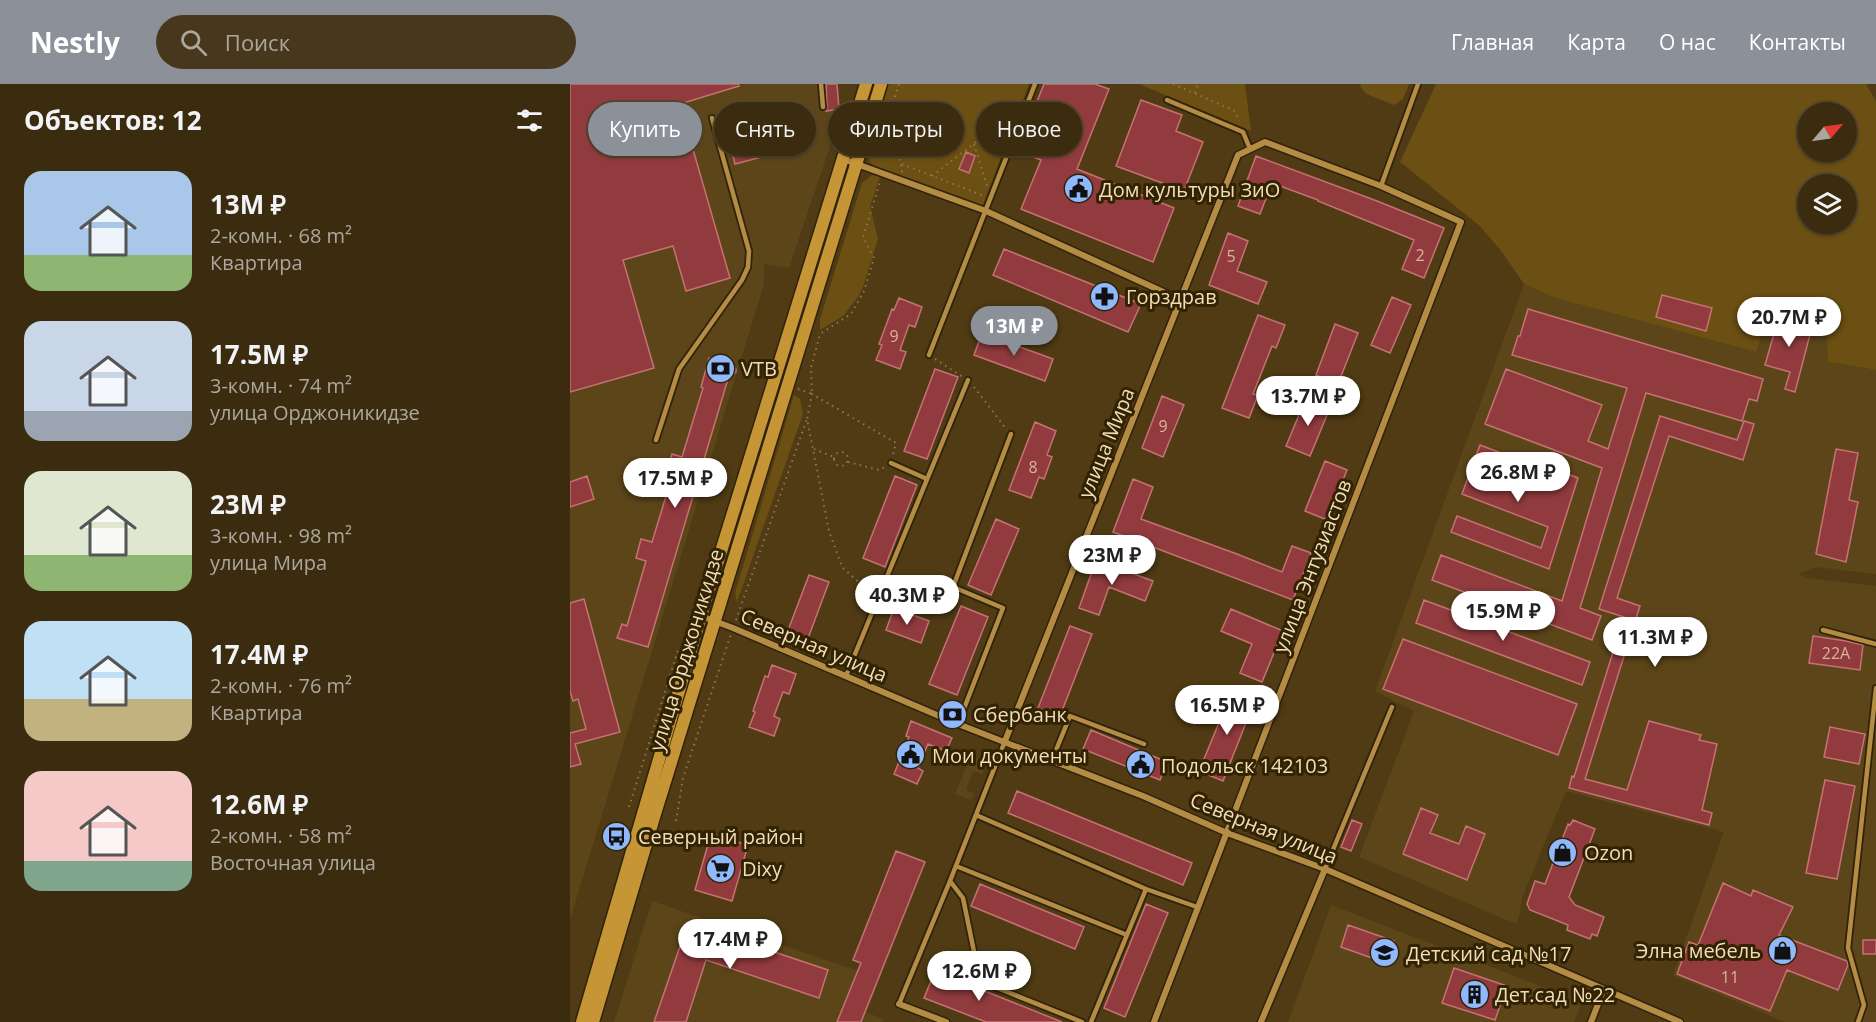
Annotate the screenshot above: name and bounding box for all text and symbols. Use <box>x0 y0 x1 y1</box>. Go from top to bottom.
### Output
search box <box>156 15 576 69</box>
text: Nestly <box>30 23 120 61</box>
icon: search <box>177 26 210 59</box>
text: Поиск <box>225 27 290 57</box>
text: Главная <box>1451 28 1534 56</box>
text: Карта <box>1567 28 1626 56</box>
text: О нас <box>1659 28 1716 56</box>
text: Контакты <box>1749 28 1846 56</box>
text: Объектов: 12 <box>24 102 202 138</box>
chip: Купить <box>588 102 702 156</box>
chip: Снять <box>714 102 816 156</box>
chip: Фильтры <box>828 102 964 156</box>
chip: Новое <box>976 102 1082 156</box>
north arrow <box>1797 102 1857 162</box>
map controls <box>1797 102 1857 234</box>
icon: filters <box>513 104 546 137</box>
public building icon: Дом культуры ЗиО <box>1062 173 1094 205</box>
button: layers <box>1797 174 1857 234</box>
place label: Дом культуры ЗиО <box>1099 176 1280 203</box>
text: 13M ₽ <box>210 186 286 222</box>
icon: home <box>72 195 144 267</box>
text: 2-комн. · 68 m² <box>210 222 352 249</box>
house number: 2 <box>1415 244 1425 266</box>
house number: 5 <box>1226 245 1236 267</box>
text: Квартира <box>210 249 303 276</box>
pharmacy icon: Горздрав <box>1089 280 1121 312</box>
place label: Горздрав <box>1126 283 1217 310</box>
pin: 20.7M ₽ <box>1734 297 1844 348</box>
text: 20.7M ₽ <box>1751 303 1827 330</box>
pin: 13M ₽ <box>972 306 1056 357</box>
text: 13M ₽ <box>985 312 1043 339</box>
house number: 9 <box>889 325 899 347</box>
text: 17.5M ₽ <box>210 336 308 372</box>
icon: home <box>72 345 144 417</box>
bank icon: VTB <box>704 352 736 384</box>
place label: VTB <box>741 355 777 382</box>
text: 3-комн. · 74 m² <box>210 372 352 399</box>
pin: 13.7M ₽ <box>1253 376 1363 427</box>
text: 13.7M ₽ <box>1270 382 1346 409</box>
street label: улица Мира <box>1072 384 1140 502</box>
text: улица Орджоникидзе <box>210 399 420 426</box>
house number: 9 <box>1158 415 1168 437</box>
pin: 26.8M ₽ <box>1463 452 1573 503</box>
house number: 8 <box>1028 456 1038 478</box>
pin: 17.5M ₽ <box>620 458 730 509</box>
text: 26.8M ₽ <box>1480 458 1556 485</box>
text: 17.5M ₽ <box>637 464 713 491</box>
street label: улица Энтузиастов <box>1266 475 1358 657</box>
text: 23M ₽ <box>210 486 286 522</box>
icon: home <box>72 495 144 567</box>
text: 3-комн. · 98 m² <box>210 522 352 549</box>
pin: 23M ₽ <box>1070 535 1154 586</box>
text: 23M ₽ <box>1083 541 1141 568</box>
street label: улица Орджоникидзе <box>642 546 730 754</box>
text: улица Мира <box>210 549 327 576</box>
pin: 40.3M ₽ <box>852 575 962 626</box>
text: 40.3M ₽ <box>869 581 945 608</box>
pin: 15.9M ₽ <box>1448 591 1558 642</box>
text: 15.9M ₽ <box>1465 597 1541 624</box>
street label: Северная улица <box>737 602 891 688</box>
pin: 11.3M ₽ <box>1600 617 1710 668</box>
text: 11.3M ₽ <box>1617 623 1693 650</box>
text: 17.4M ₽ <box>210 636 308 672</box>
house number: 22А <box>1822 642 1851 664</box>
icon: home <box>72 645 144 717</box>
text: 2-комн. · 76 m² <box>210 672 352 699</box>
pin: 16.5M ₽ <box>1172 685 1282 736</box>
text: 16.5M ₽ <box>1189 691 1265 718</box>
bank icon: Сбербанк <box>936 698 968 730</box>
text: Квартира <box>210 699 303 726</box>
place label: Сбербанк <box>973 701 1068 728</box>
public building icon: Мои документы <box>895 739 927 771</box>
place label: Мои документы <box>932 742 1087 769</box>
public building icon: Подольск 142103 <box>1124 749 1156 781</box>
place label: Подольск 142103 <box>1161 752 1328 779</box>
text: 12.6M ₽ <box>210 786 308 822</box>
street label: Северная улица <box>1186 786 1342 870</box>
icon: home <box>72 795 144 867</box>
bus stop icon: Северный район <box>601 820 633 852</box>
text: 2-комн. · 58 m² <box>210 822 352 849</box>
place label: Северный район <box>638 823 803 850</box>
shop icon: Ozon <box>1547 836 1579 868</box>
place label: Ozon <box>1584 839 1633 866</box>
text: Восточная улица <box>210 849 376 876</box>
supermarket icon: Dixy <box>705 852 737 884</box>
place label: Dixy <box>742 855 783 882</box>
pin: 17.4M ₽ <box>675 919 785 970</box>
text: 17.4M ₽ <box>692 925 768 952</box>
shop icon: Элна мебель <box>1766 934 1798 966</box>
school or university icon: Детский сад №17 <box>1369 937 1401 969</box>
place label: Элна мебель <box>1636 937 1761 964</box>
place label: Детский сад №17 <box>1406 940 1572 967</box>
pin: 12.6M ₽ <box>924 951 1034 1002</box>
text: 12.6M ₽ <box>941 957 1017 984</box>
house number: 11 <box>1721 966 1739 988</box>
building icon: Дет.сад №22 <box>1458 978 1490 1010</box>
place label: Дет.сад №22 <box>1495 981 1615 1008</box>

